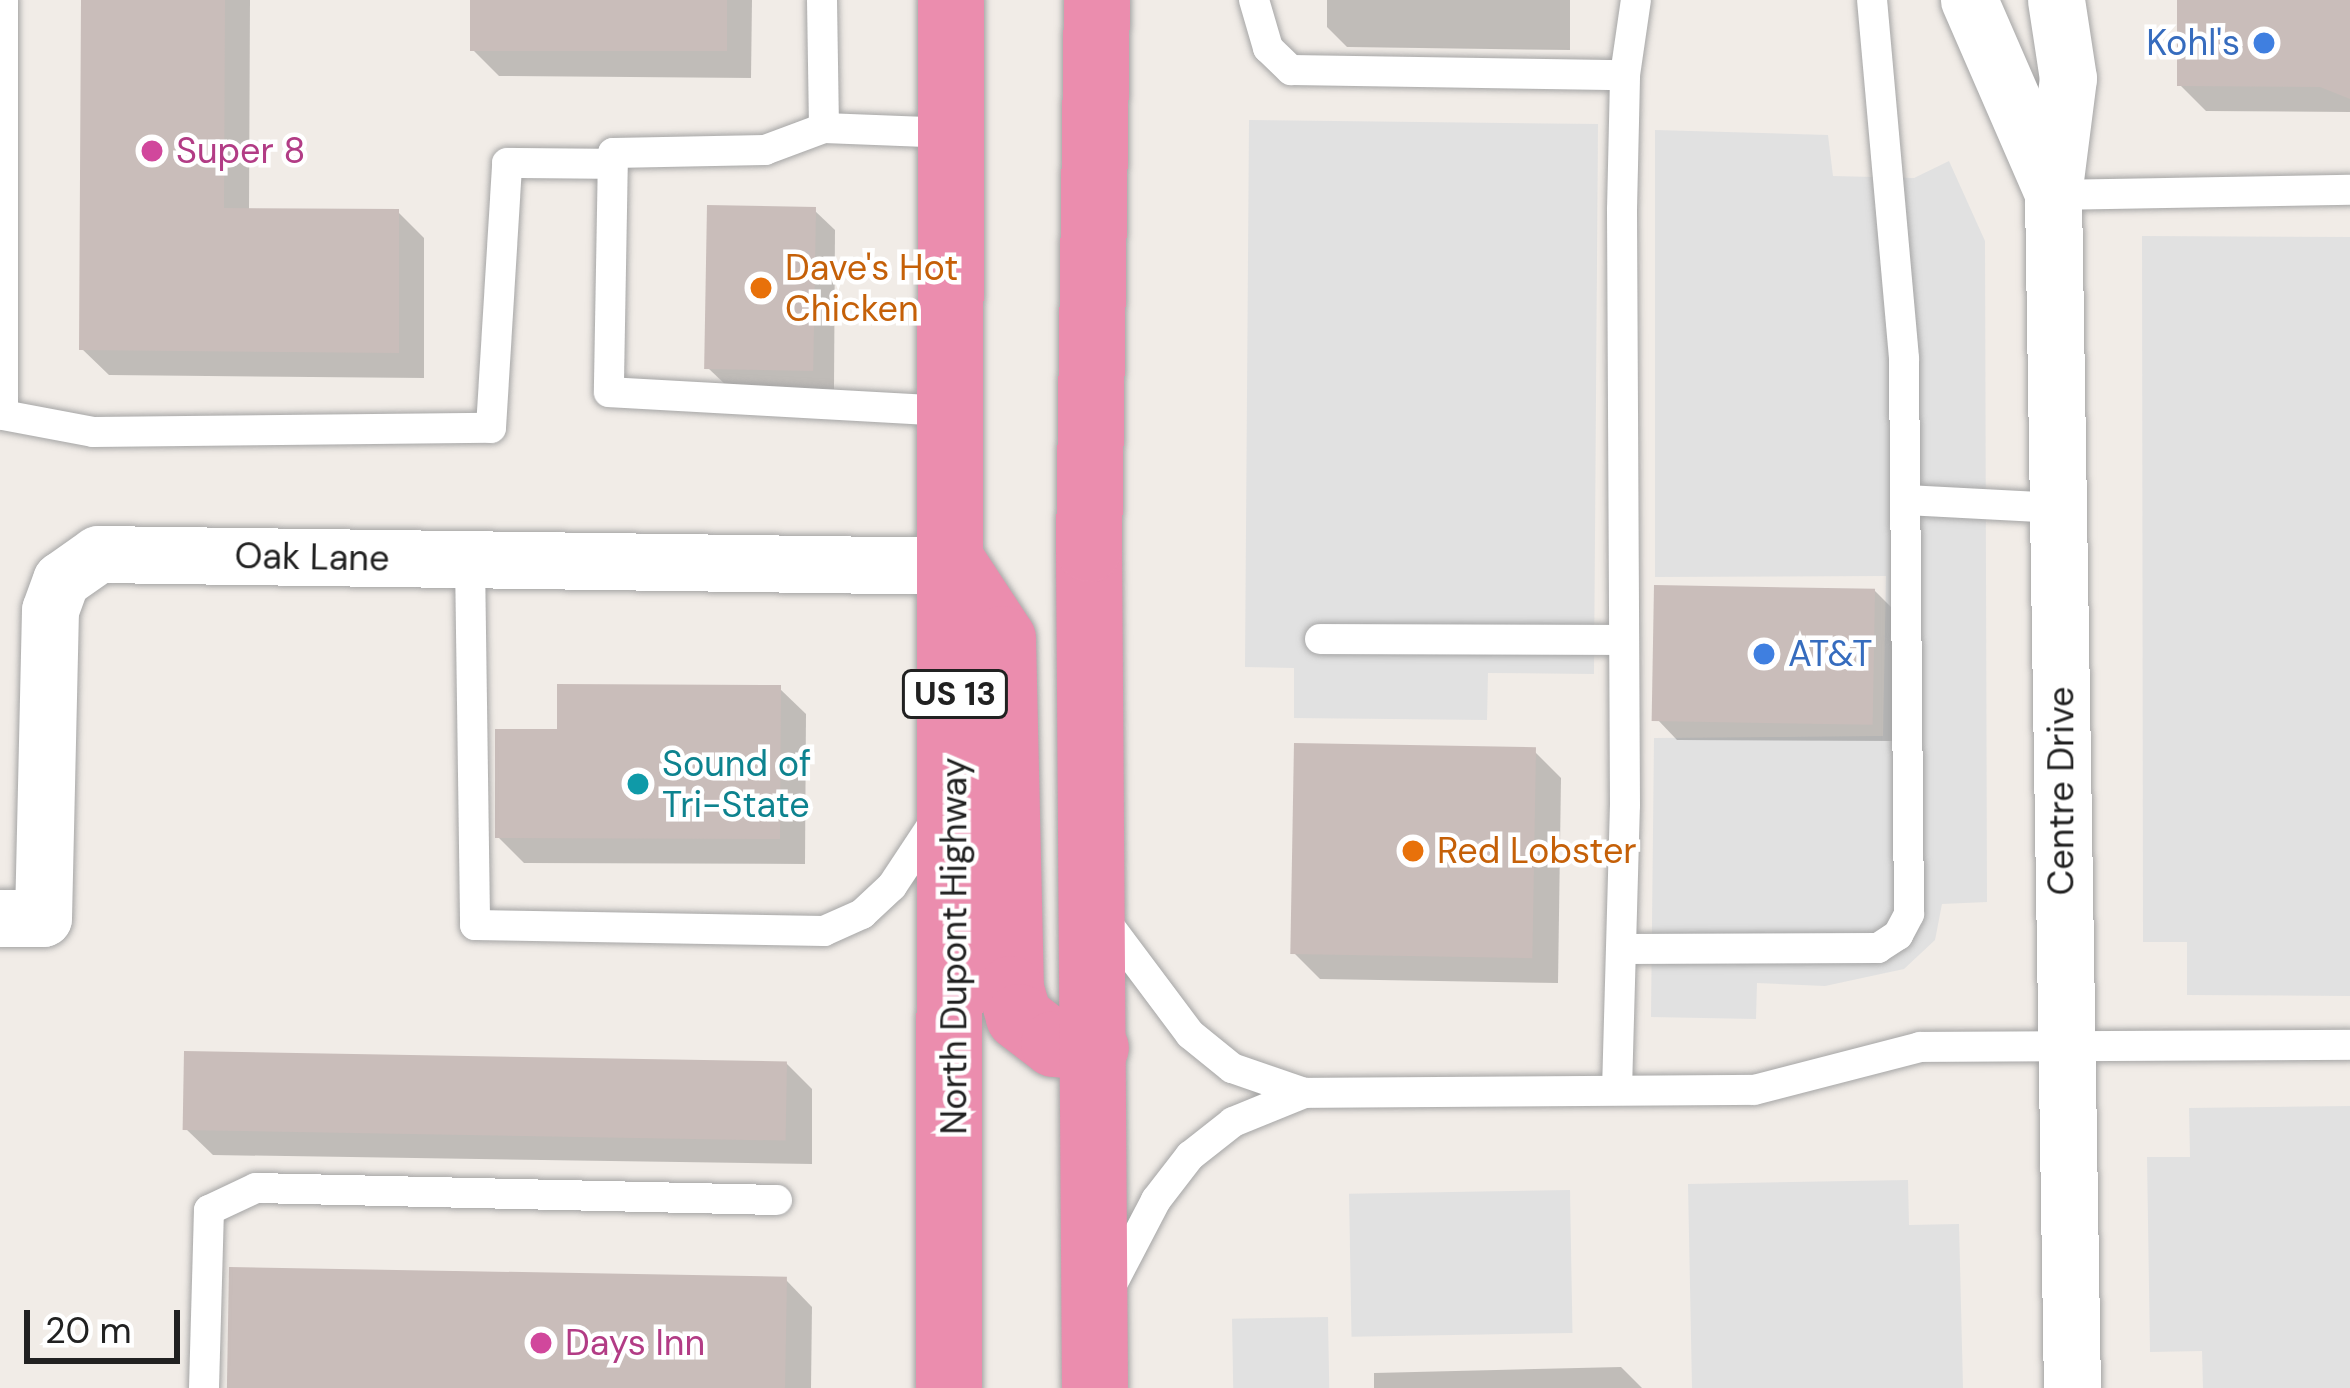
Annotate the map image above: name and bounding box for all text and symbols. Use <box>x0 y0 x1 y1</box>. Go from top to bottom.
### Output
place label: Kohl's <box>2146 21 2240 65</box>
marker: Kohl's <box>2251 30 2277 56</box>
place label: Super 8 <box>176 129 305 173</box>
marker: Super 8 <box>139 138 165 164</box>
place label: Dave's Hot Chicken <box>785 245 958 330</box>
marker: Dave's Hot Chicken <box>748 275 774 301</box>
street label: Oak Lane <box>234 534 390 580</box>
place label: AT&T <box>1788 632 1873 676</box>
marker: AT&T <box>1751 641 1777 667</box>
road number: US 13 <box>901 667 1009 721</box>
street label: Centre Drive <box>2039 687 2083 895</box>
place label: Sound of Tri-State <box>662 741 811 826</box>
street label: North Dupont Highway <box>932 757 976 1135</box>
marker: Sound of Tri-State <box>625 771 651 797</box>
place label: Red Lobster <box>1437 829 1637 873</box>
marker: Red Lobster <box>1400 838 1426 864</box>
scale bar <box>30 1286 186 1360</box>
text: 20 m <box>45 1307 132 1354</box>
place label: Days Inn <box>565 1321 705 1365</box>
marker: Days Inn <box>528 1330 554 1356</box>

